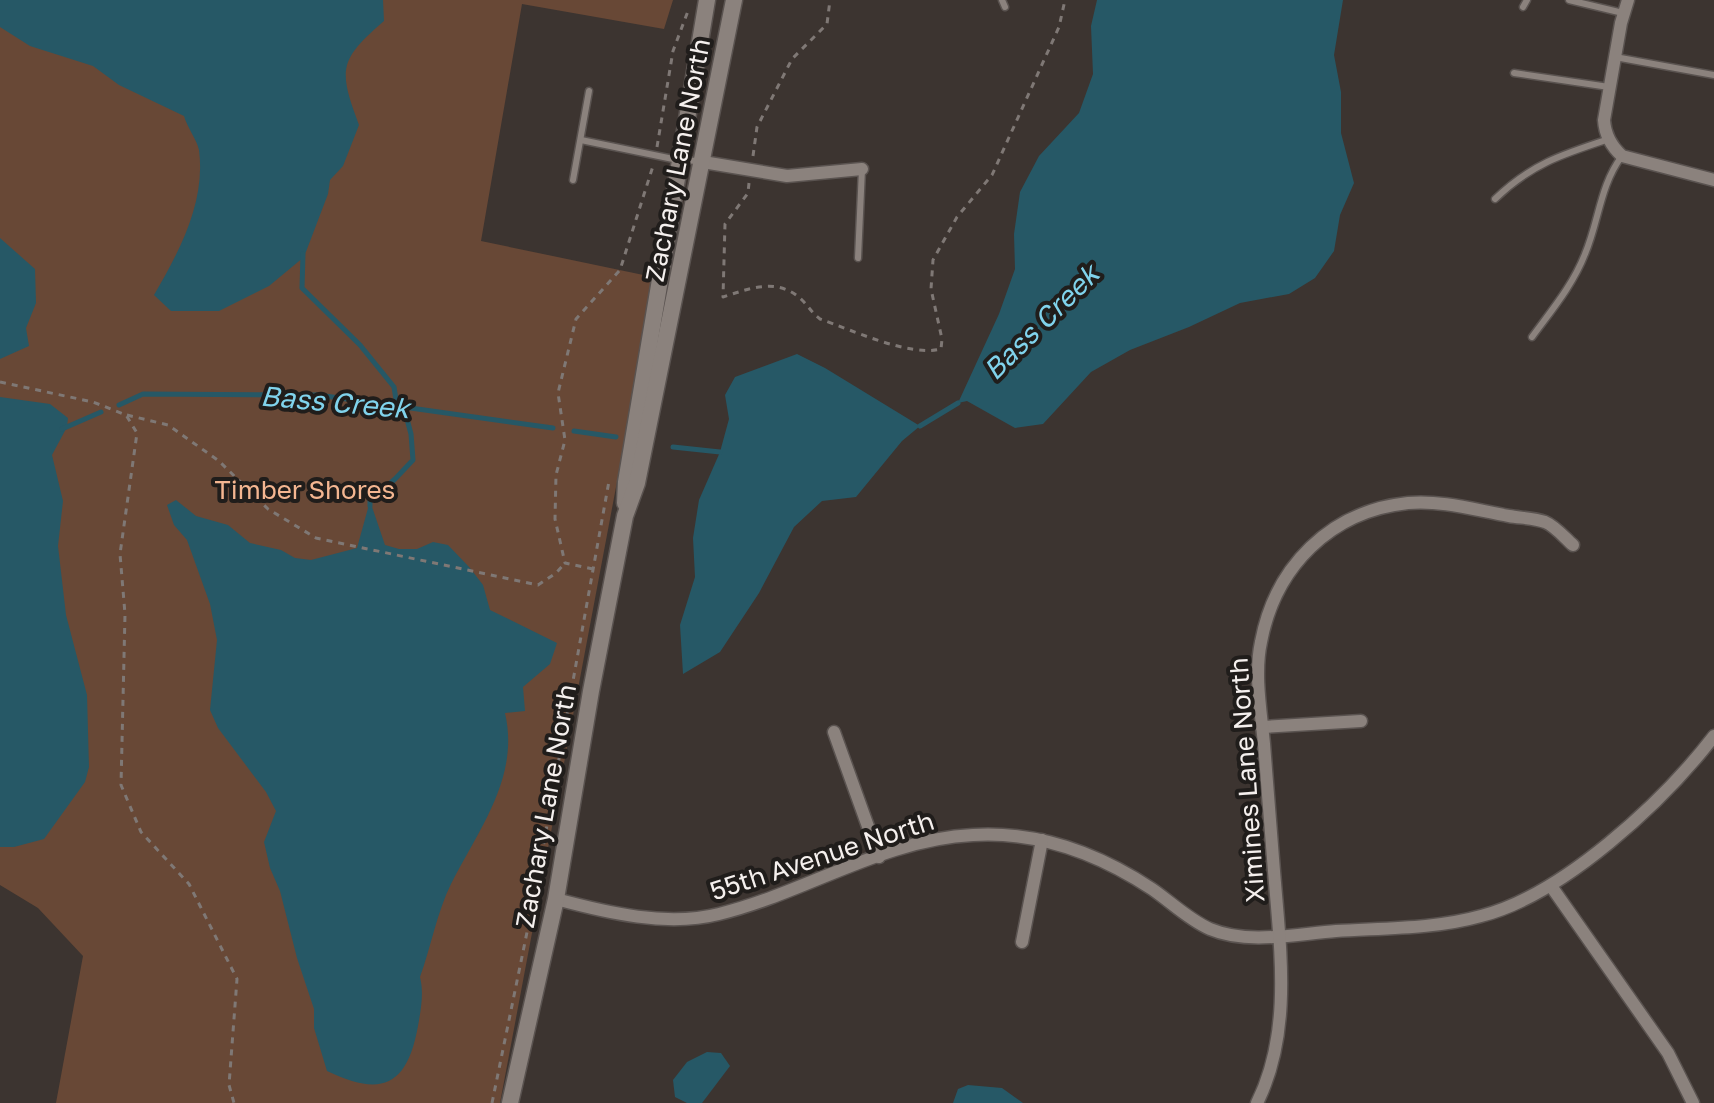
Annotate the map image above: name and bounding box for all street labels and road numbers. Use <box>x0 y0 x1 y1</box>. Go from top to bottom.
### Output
street label: Zachary Lane North <box>639 36 716 284</box>
street label: Ximines Lane North <box>1222 657 1271 903</box>
street label: Zachary Lane North <box>509 682 582 930</box>
street label: 55th Avenue North <box>706 805 938 906</box>

